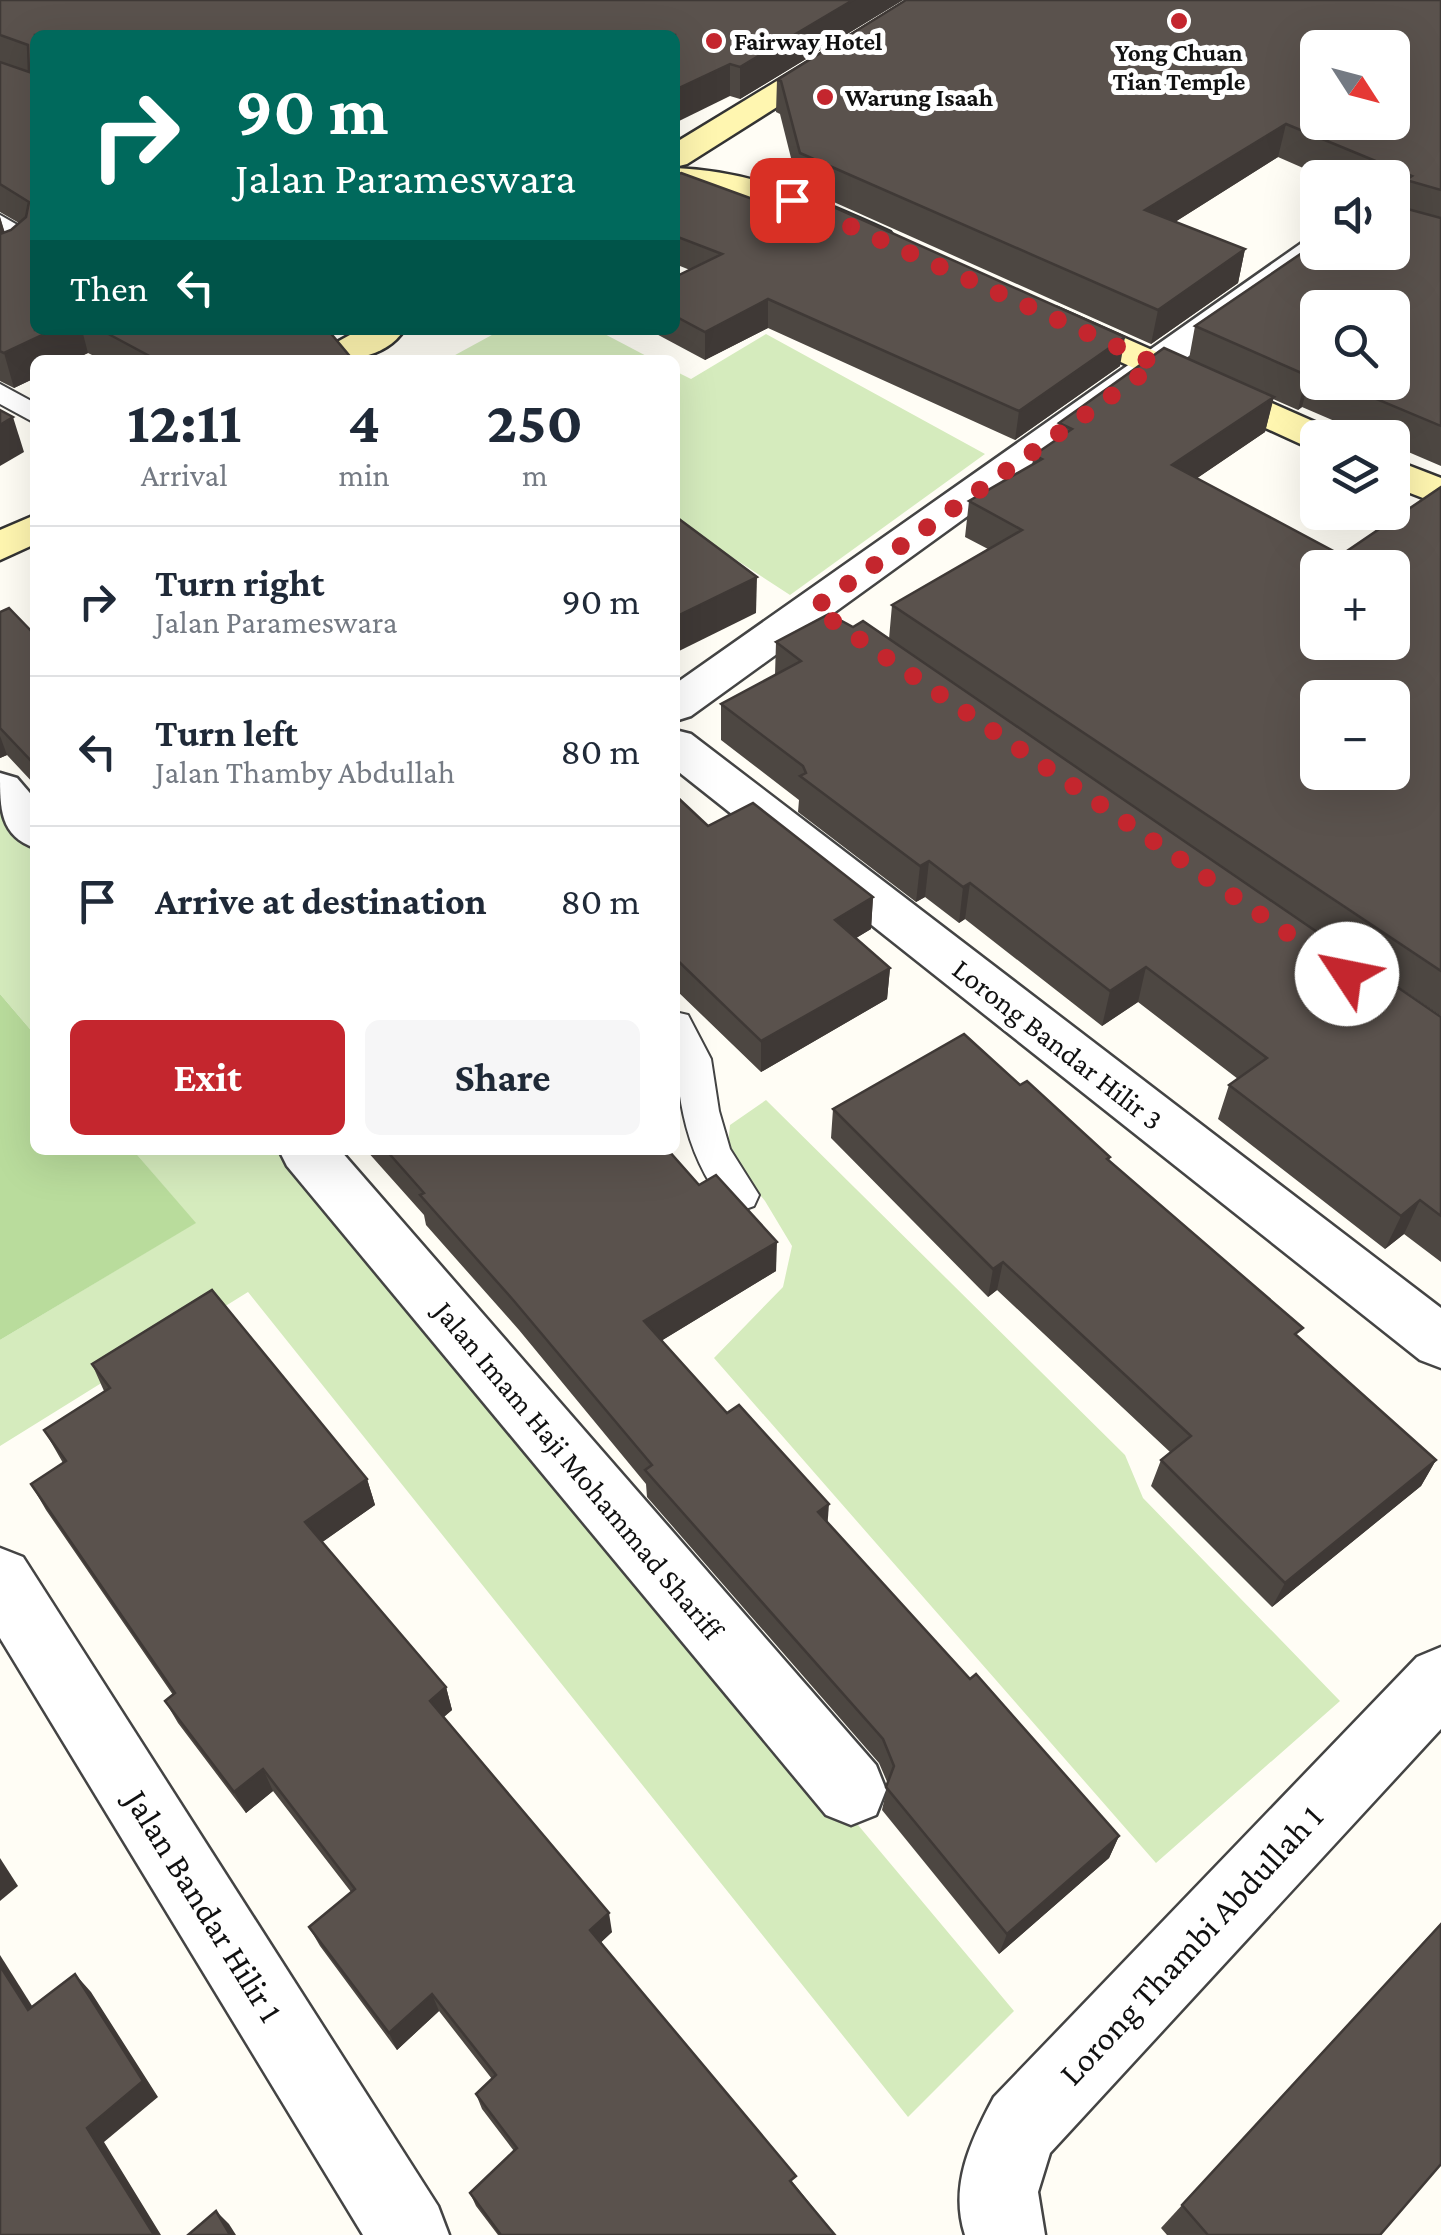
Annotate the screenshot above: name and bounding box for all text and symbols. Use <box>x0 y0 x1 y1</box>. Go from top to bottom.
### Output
marker: Yong Chuan Tian Temple <box>1168 10 1190 32</box>
place label: Fairway Hotel <box>734 28 882 55</box>
marker: Fairway Hotel <box>703 30 725 52</box>
north arrow <box>1300 30 1410 140</box>
map controls <box>1300 30 1410 790</box>
place label: Yong Chuan Tian Temple <box>1113 39 1245 95</box>
icon: right <box>70 70 200 200</box>
text: 90 m <box>235 71 388 149</box>
place label: Warung Isaah <box>844 84 994 111</box>
marker: Warung Isaah <box>814 86 836 108</box>
text: Jalan Parameswara <box>235 153 576 203</box>
pin <box>750 158 835 243</box>
button: sound <box>1300 160 1410 270</box>
icon: arrive <box>765 173 820 228</box>
icon: left <box>168 260 223 315</box>
text: Then <box>70 267 148 309</box>
button: search <box>1300 290 1410 400</box>
text: 12:11 <box>127 388 242 455</box>
text: 4 <box>348 388 380 455</box>
text: 250 <box>487 388 583 455</box>
button: layers <box>1300 420 1410 530</box>
text: Arrival <box>141 457 228 493</box>
text: min <box>338 457 390 493</box>
text: m <box>522 457 548 493</box>
button: + <box>1300 550 1410 660</box>
text: Turn right <box>155 562 324 604</box>
icon: right <box>70 574 125 629</box>
text: 90 m <box>562 580 640 622</box>
text: Jalan Parameswara <box>155 604 398 640</box>
button: − <box>1300 680 1410 790</box>
text: Turn left <box>155 712 298 754</box>
icon: left <box>70 724 125 779</box>
text: 80 m <box>560 730 640 772</box>
text: Jalan Thamby Abdullah <box>155 754 455 790</box>
icon: arrive <box>70 874 125 929</box>
text: Arrive at destination <box>155 880 487 922</box>
text: 80 m <box>560 880 640 922</box>
position arrow <box>1295 922 1399 1026</box>
street label: Lorong Bandar Hilir 3 <box>946 952 1169 1137</box>
button: Exit <box>70 1020 345 1135</box>
button: Share <box>365 1020 640 1135</box>
street label: Jalan Imam Haji Mohammad Shariff <box>425 1292 732 1648</box>
street label: Jalan Bandar Hilir 1 <box>115 1780 291 2029</box>
street label: Lorong Thambi Abdullah 1 <box>1051 1797 1331 2093</box>

